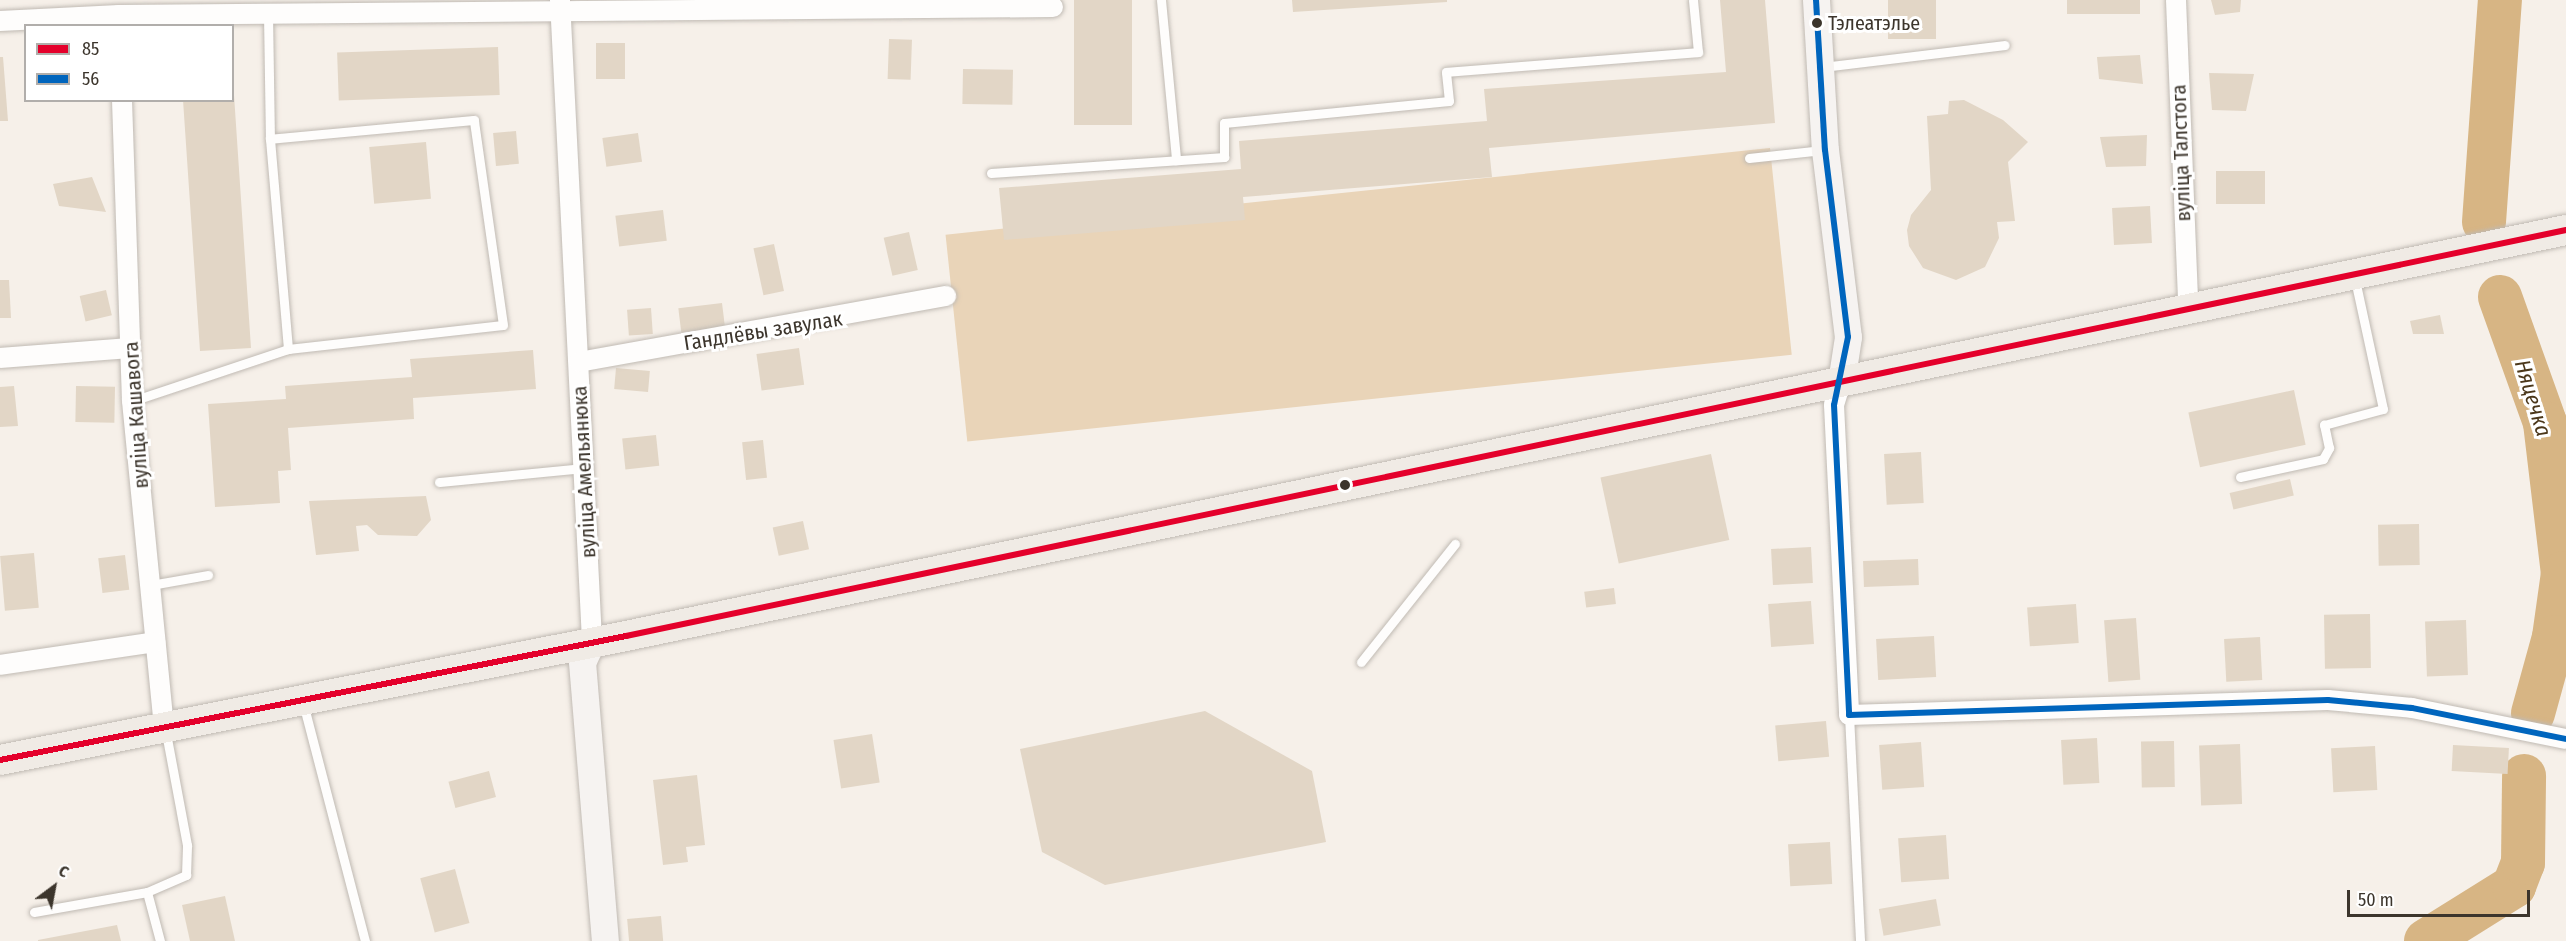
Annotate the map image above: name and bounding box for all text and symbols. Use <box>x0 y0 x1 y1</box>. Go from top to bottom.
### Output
place label: Тэлеатэлье <box>1828 11 1920 35</box>
marker: Тэлеатэлье <box>1811 17 1823 29</box>
legend <box>24 24 234 102</box>
text: 85 <box>82 38 99 60</box>
text: 56 <box>82 68 99 90</box>
street label: вуліца Талстога <box>2166 84 2196 222</box>
street label: Гандлёвы завулак <box>682 306 844 356</box>
street label: вуліца Кашавога <box>118 340 154 490</box>
water label: Няцечка <box>2509 356 2557 440</box>
street label: вуліца Амельянюка <box>567 385 601 559</box>
unlabelled marker <box>1339 479 1351 491</box>
north arrow <box>24 857 84 917</box>
text: С <box>55 861 72 882</box>
scale bar <box>2350 878 2533 916</box>
text: 50 m <box>2358 889 2394 911</box>

